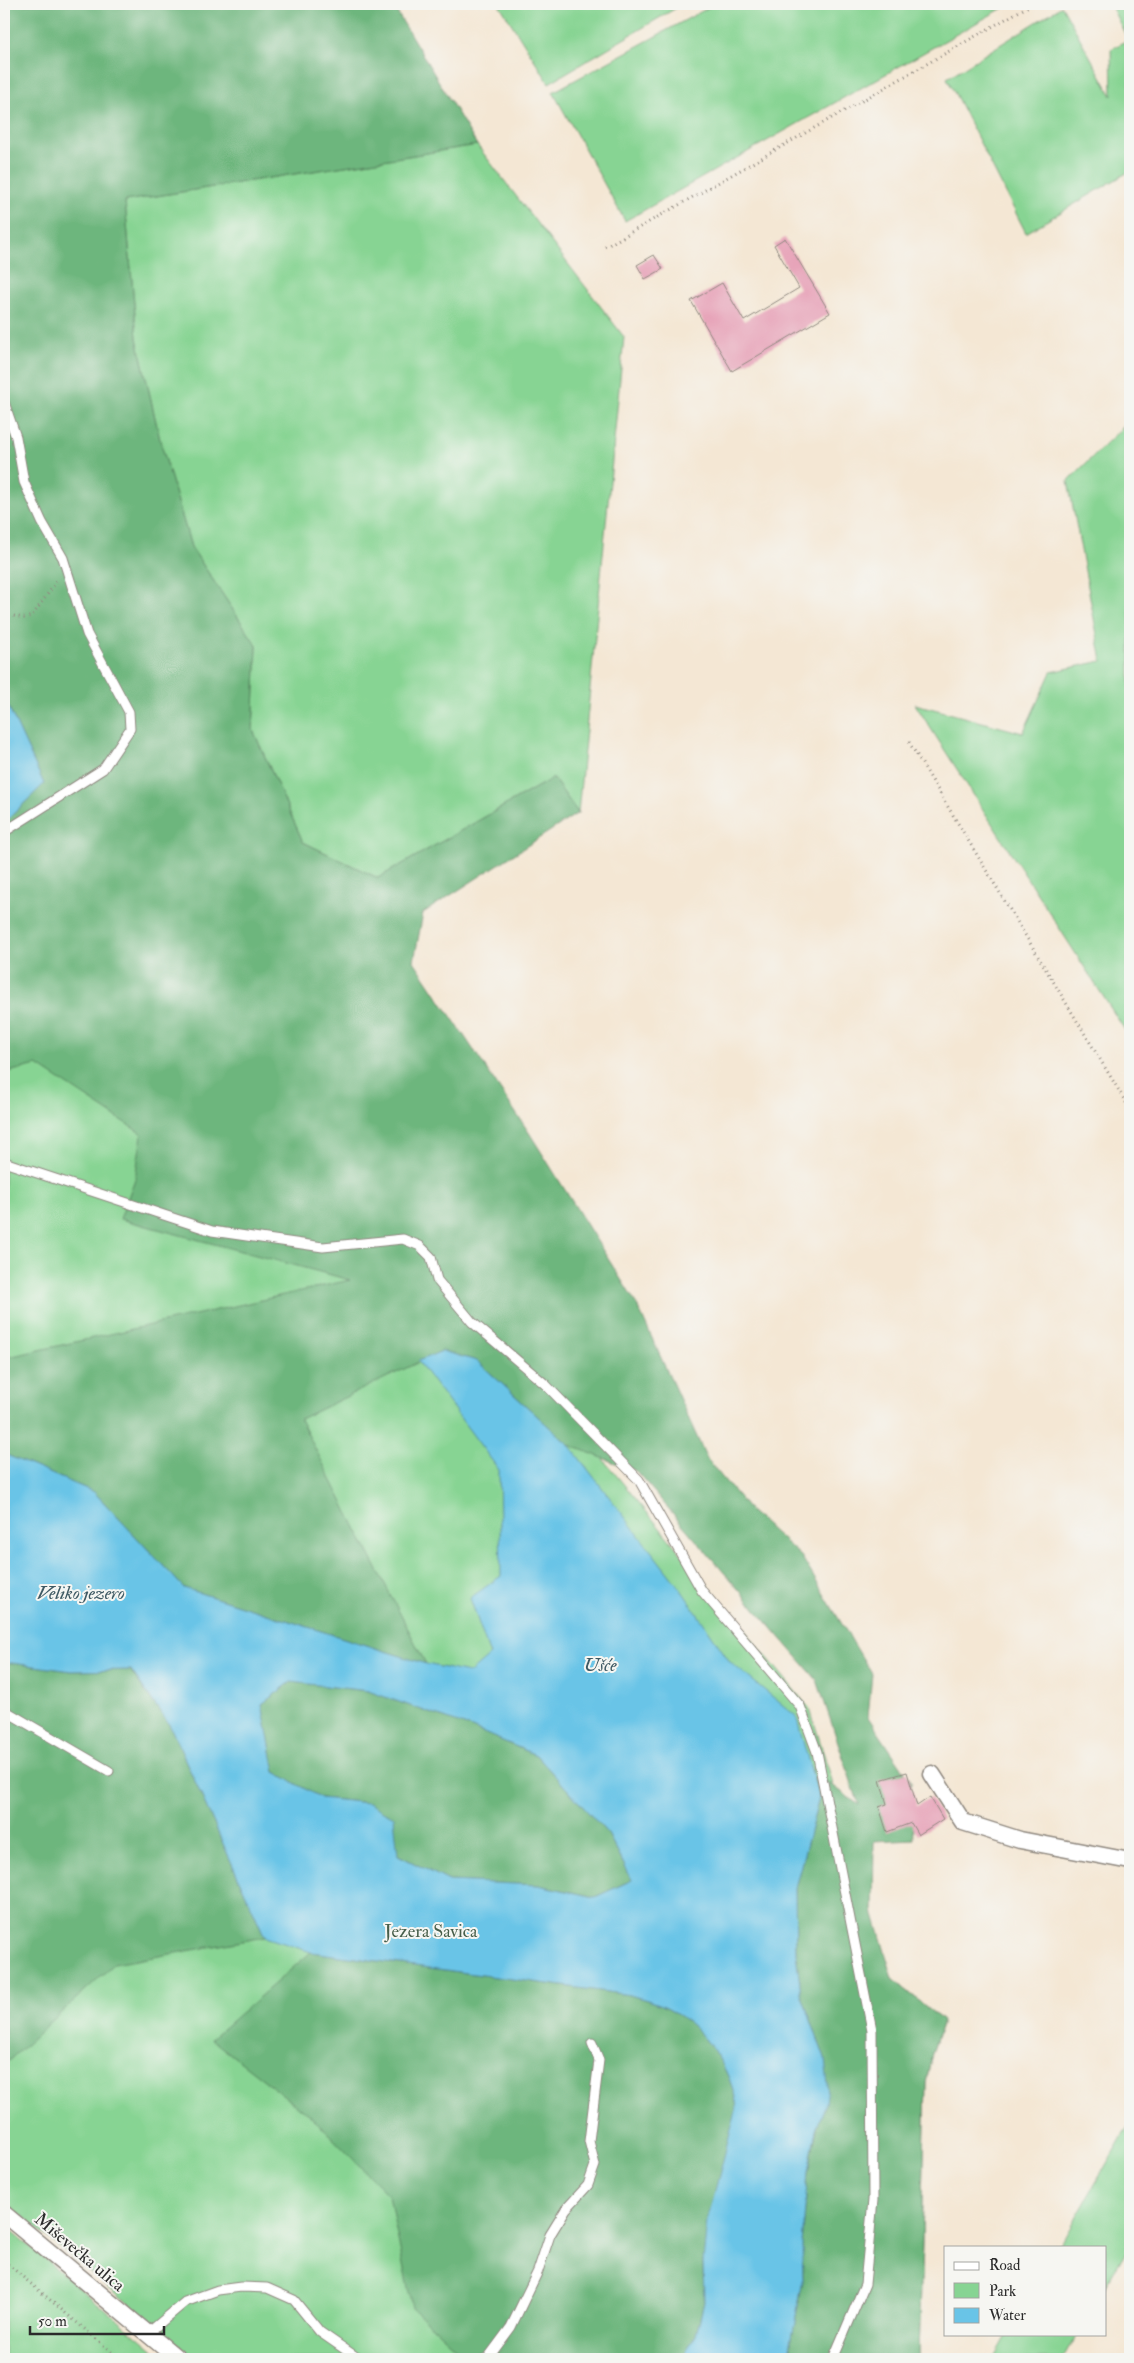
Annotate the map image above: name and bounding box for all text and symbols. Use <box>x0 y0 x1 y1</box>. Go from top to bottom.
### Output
water label: Veliko jezero <box>37 1581 125 1605</box>
water label: Ušće <box>584 1653 617 1677</box>
park label: Jezera Savica <box>384 1920 478 1943</box>
street label: Miševečka ulica <box>30 2208 130 2297</box>
legend <box>944 2246 1106 2336</box>
text: Road <box>989 2256 1021 2275</box>
text: Park <box>989 2282 1016 2301</box>
scale bar <box>30 2303 164 2335</box>
text: Water <box>988 2306 1026 2325</box>
text: 50 m <box>38 2312 67 2331</box>

